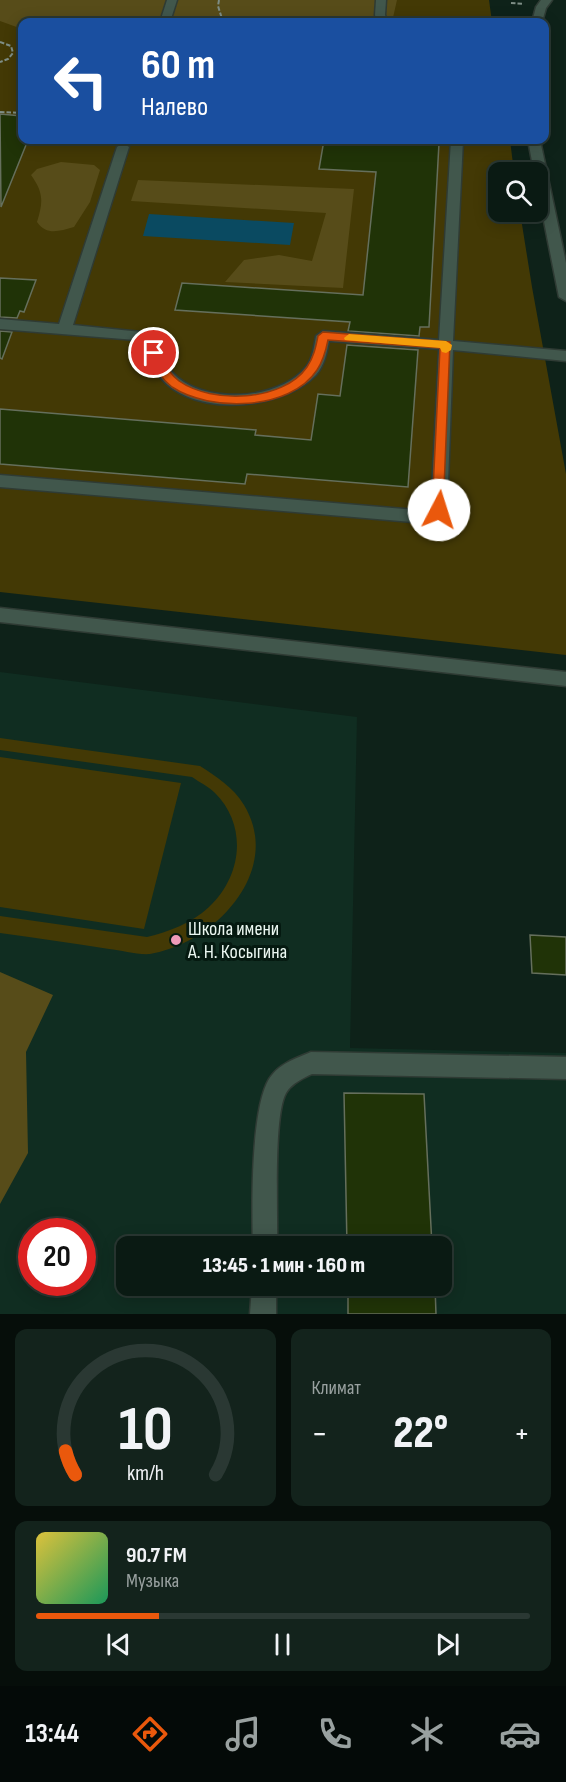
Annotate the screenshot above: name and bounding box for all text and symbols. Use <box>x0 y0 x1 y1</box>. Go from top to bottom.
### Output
text: 60 m <box>141 40 215 91</box>
icon: left <box>42 42 120 120</box>
text: Налево <box>141 91 208 123</box>
map controls <box>488 162 548 222</box>
button: search <box>488 162 548 222</box>
pin <box>128 327 179 378</box>
icon: arrive <box>137 336 170 369</box>
position arrow <box>407 478 471 542</box>
place label: Школа имени А. Н. Косыгина <box>187 917 287 964</box>
marker: Школа имени А. Н. Косыгина <box>169 933 183 947</box>
speed limit sign: 20 <box>18 1218 96 1296</box>
text: 13:45 · 1 мин · 160 m <box>203 1252 365 1279</box>
text: Климат <box>312 1376 361 1400</box>
text: 10 <box>118 1393 172 1468</box>
text: 22° <box>393 1406 448 1461</box>
text: − <box>312 1414 328 1454</box>
text: + <box>514 1414 530 1454</box>
text: km/h <box>127 1461 164 1486</box>
text: 90.7 FM <box>126 1542 187 1569</box>
text: Музыка <box>126 1569 179 1593</box>
icon: previous <box>102 1628 135 1661</box>
icon: pause <box>266 1628 299 1661</box>
icon: next <box>431 1628 464 1661</box>
icon: directions <box>129 1713 171 1755</box>
icon: music <box>222 1713 264 1755</box>
icon: phone <box>314 1713 356 1755</box>
icon: climate <box>406 1713 448 1755</box>
icon: car <box>499 1713 541 1755</box>
text: 13:44 <box>25 1718 79 1750</box>

